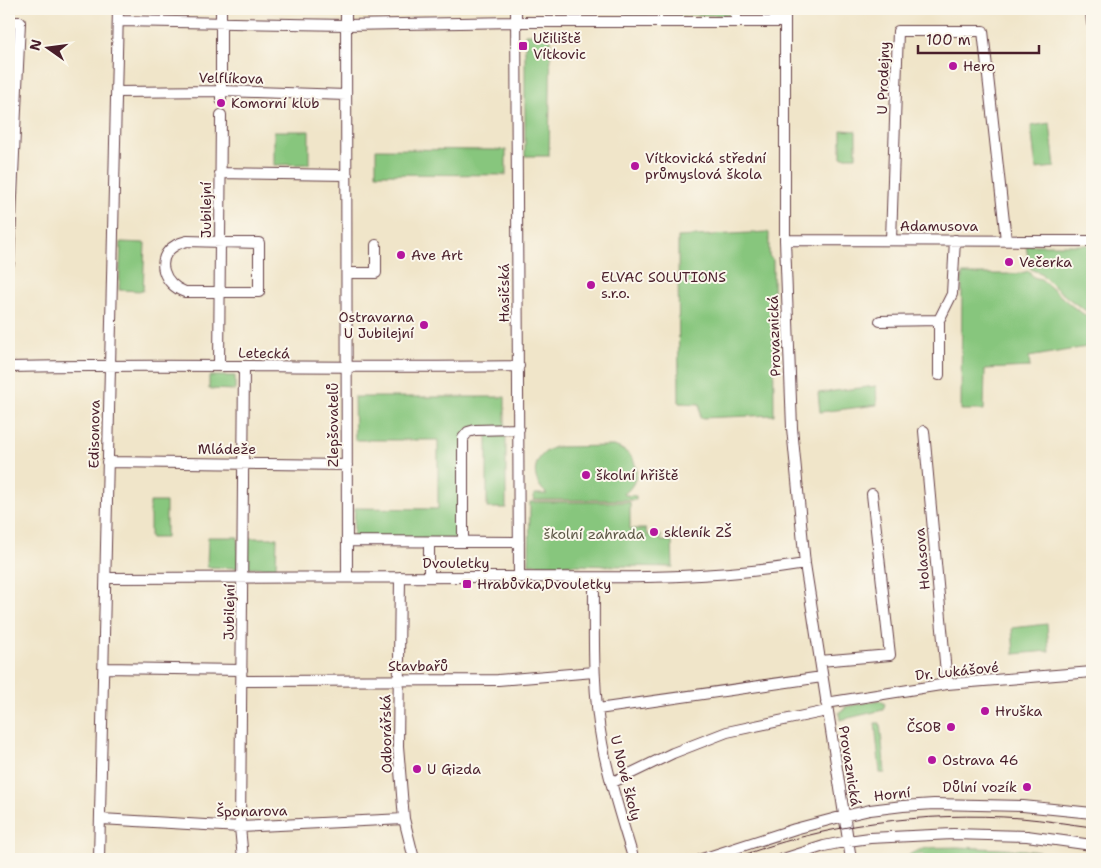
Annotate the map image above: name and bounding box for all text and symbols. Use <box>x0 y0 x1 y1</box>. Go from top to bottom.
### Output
north arrow <box>22 22 72 72</box>
scale bar <box>918 22 1040 54</box>
place label: Učiliště Vítkovic <box>533 29 586 63</box>
text: 100 m <box>926 30 971 50</box>
text: N <box>25 37 45 52</box>
marker: Učiliště Vítkovic <box>517 40 529 52</box>
street label: U Prodejny <box>873 41 893 115</box>
place label: Hero <box>963 57 995 75</box>
marker: Hero <box>947 60 959 72</box>
street label: Velflíkova <box>198 68 264 88</box>
place label: Komorní klub <box>231 94 320 112</box>
marker: Komorní klub <box>215 97 227 109</box>
place label: Vítkovická střední průmyslová škola <box>645 149 766 183</box>
marker: Vítkovická střední průmyslová škola <box>629 160 641 172</box>
street label: Jubilejní <box>197 182 215 238</box>
street label: Adamusova <box>900 217 979 235</box>
place label: Ave Art <box>411 246 463 264</box>
marker: Ave Art <box>395 249 407 261</box>
place label: Večerka <box>1019 253 1072 271</box>
marker: Večerka <box>1003 256 1015 268</box>
street label: Hasičská <box>495 263 513 323</box>
place label: ELVAC SOLUTIONS s.r.o. <box>601 268 726 302</box>
marker: ELVAC SOLUTIONS s.r.o. <box>585 279 597 291</box>
street label: Provaznická <box>764 295 784 377</box>
place label: Ostravarna U Jubilejní <box>339 308 414 342</box>
marker: Ostravarna U Jubilejní <box>418 319 430 331</box>
street label: Letecká <box>238 344 290 362</box>
street label: Zlepšovatelů <box>324 383 342 467</box>
street label: Edisonova <box>84 399 104 468</box>
street label: Mládeže <box>198 440 256 458</box>
place label: školní hřiště <box>596 466 679 484</box>
marker: školní hřiště <box>580 469 592 481</box>
place label: skleník ZŠ <box>664 523 732 541</box>
park label: školní zahrada <box>544 525 645 543</box>
marker: skleník ZŠ <box>648 526 660 538</box>
street label: Holasova <box>910 527 934 591</box>
street label: Dvouletky <box>423 554 489 572</box>
place label: Hrabůvka,Dvouletky <box>477 575 611 593</box>
marker: Hrabůvka,Dvouletky <box>461 578 473 590</box>
street label: Jubilejní <box>220 584 238 640</box>
street label: Stavbařů <box>388 657 448 675</box>
street label: Dr. Lukášové <box>914 658 1000 684</box>
street label: Odborářská <box>376 694 396 774</box>
place label: Hruška <box>995 702 1043 720</box>
marker: Hruška <box>979 705 991 717</box>
place label: ČSOB <box>907 718 941 736</box>
marker: ČSOB <box>945 721 957 733</box>
street label: Provaznická <box>835 724 865 808</box>
street label: U Nové školy <box>607 733 645 823</box>
place label: Ostrava 46 <box>942 751 1018 769</box>
marker: Ostrava 46 <box>926 754 938 766</box>
place label: U Gizda <box>427 760 481 778</box>
marker: U Gizda <box>411 763 423 775</box>
place label: Důlní vozík <box>943 778 1017 796</box>
marker: Důlní vozík <box>1021 781 1033 793</box>
street label: Horní <box>873 783 911 805</box>
street label: Šponarova <box>216 801 288 821</box>

